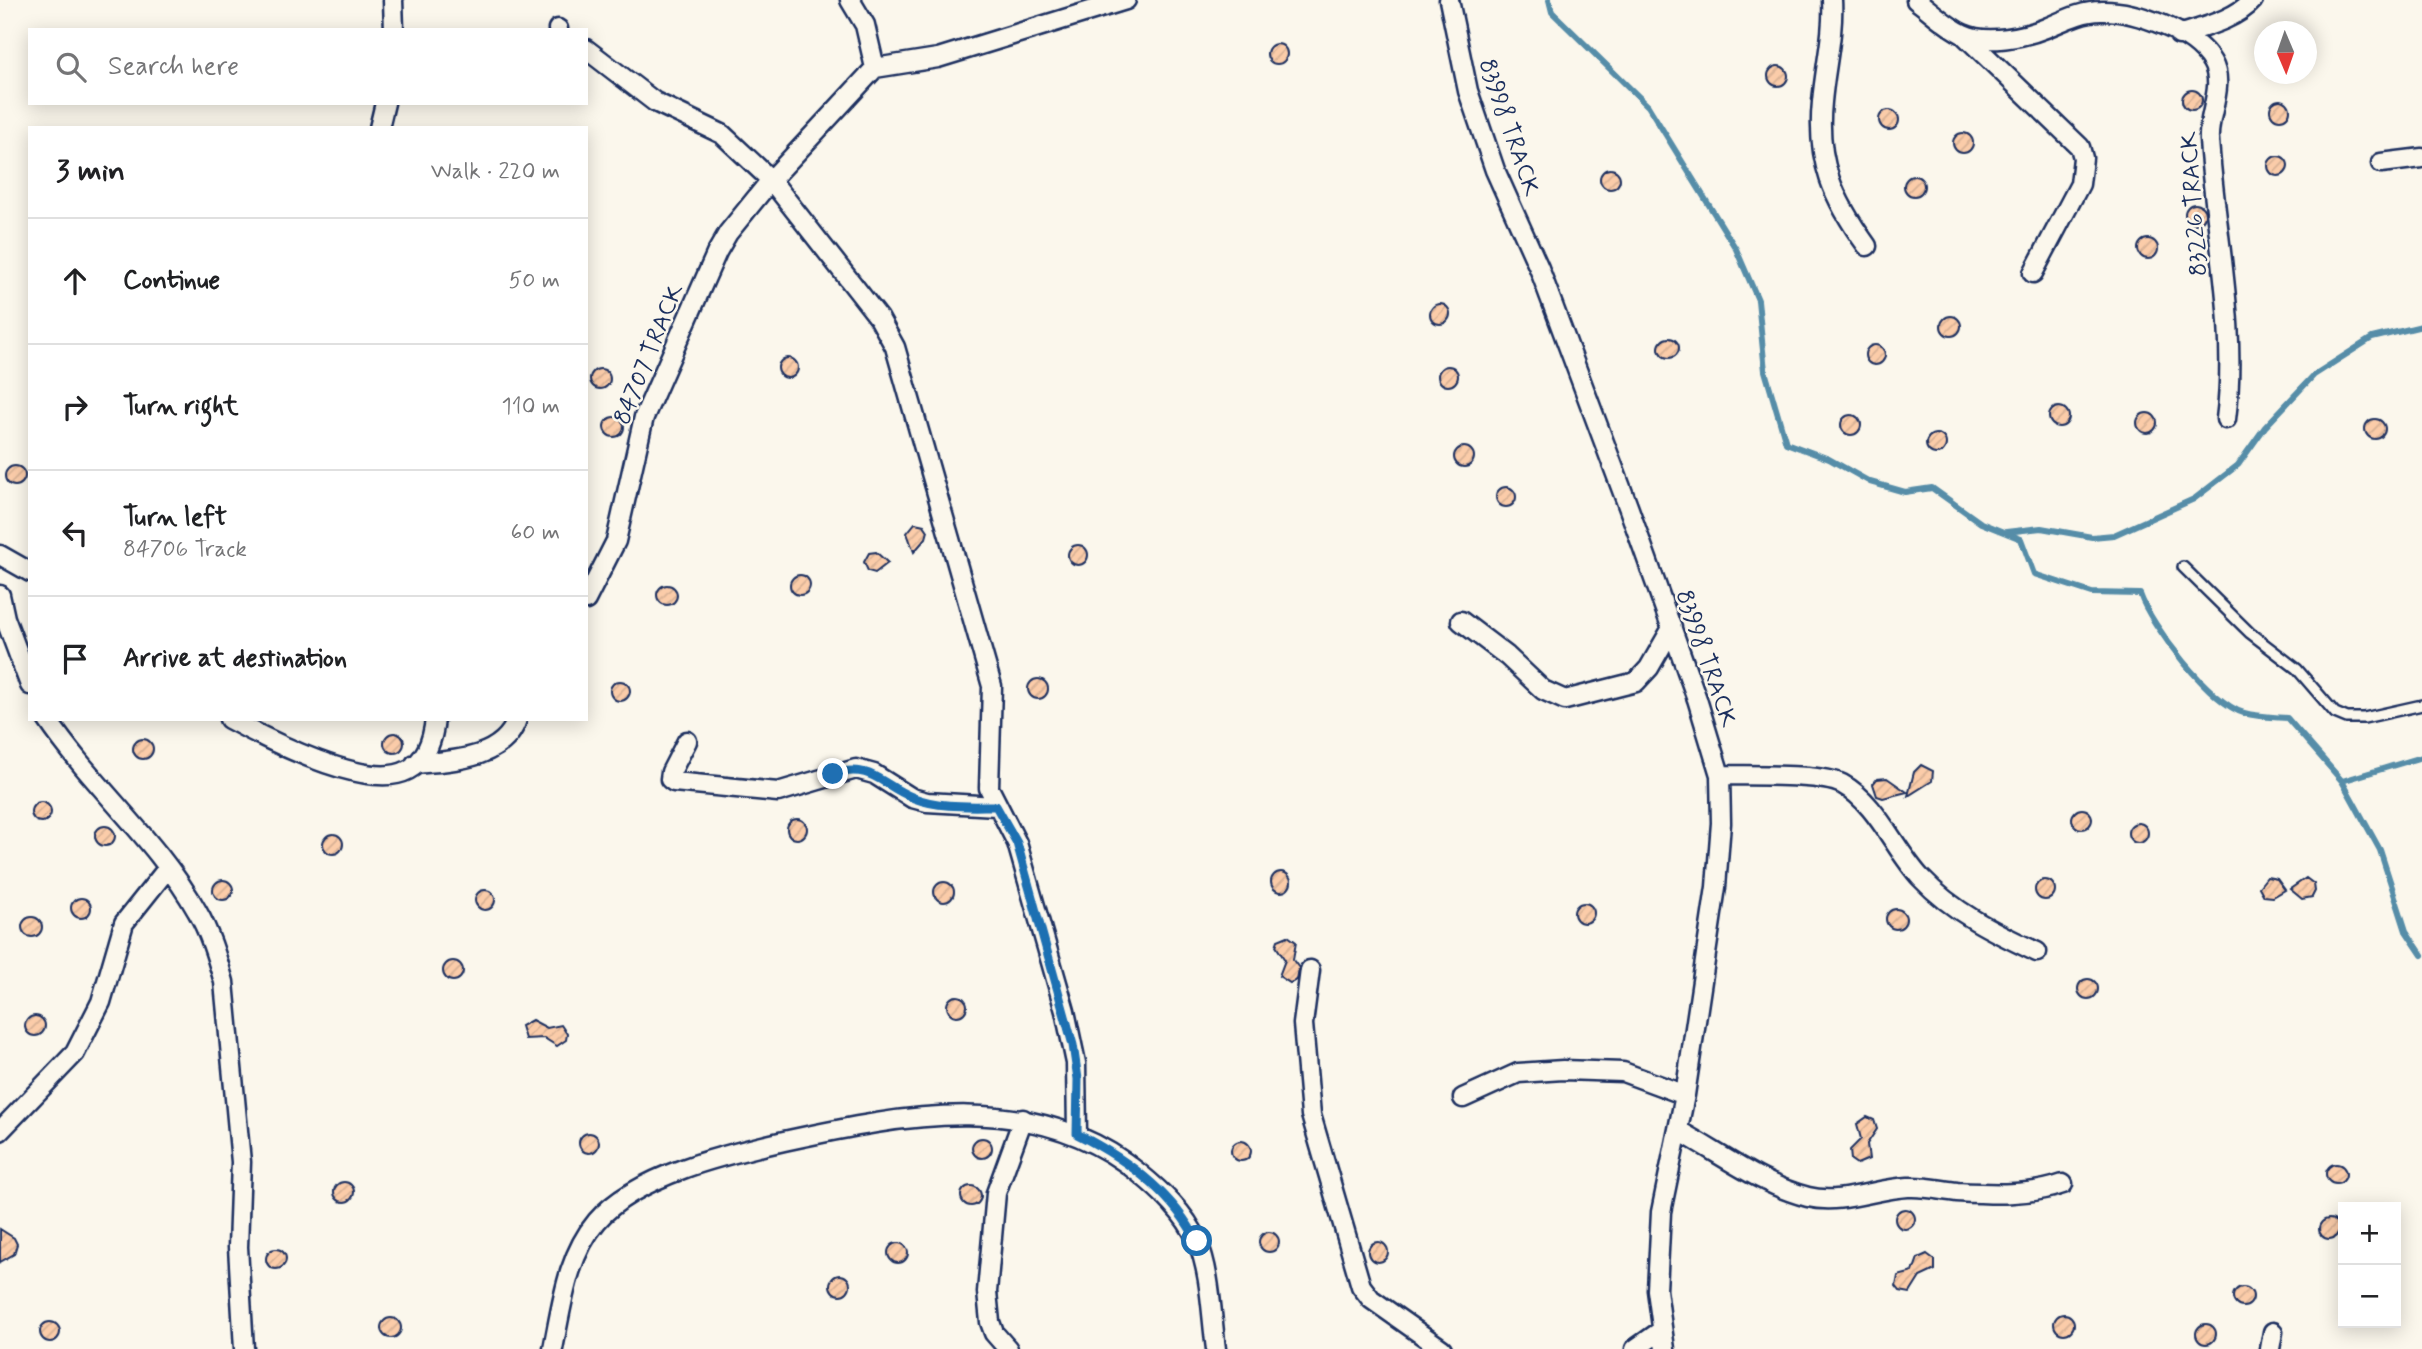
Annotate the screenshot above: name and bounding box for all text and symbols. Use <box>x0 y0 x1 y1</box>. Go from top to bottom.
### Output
north arrow <box>2254 21 2317 84</box>
search box <box>28 28 588 105</box>
icon: search <box>52 48 90 86</box>
text: Search here <box>108 50 239 84</box>
street label: 83998 TRACK <box>1471 55 1547 200</box>
street label: 83226 TRACK <box>2174 130 2215 277</box>
text: 3 min <box>56 152 125 191</box>
text: Walk · 220 m <box>431 157 560 187</box>
icon: ahead <box>56 262 94 300</box>
text: Continue <box>123 264 220 298</box>
text: 50 m <box>509 266 560 296</box>
street label: 84707 TRACK <box>607 280 692 429</box>
icon: right <box>56 388 94 426</box>
text: Turn right <box>123 390 239 424</box>
text: 110 m <box>501 392 560 422</box>
text: Turn left <box>123 501 227 535</box>
icon: left <box>56 514 94 552</box>
text: 60 m <box>511 518 560 548</box>
text: 84706 Track <box>123 535 247 565</box>
street label: 83998 TRACK <box>1668 586 1744 731</box>
icon: arrive <box>56 640 94 678</box>
text: Arrive at destination <box>123 642 347 676</box>
route end <box>817 758 848 789</box>
map controls <box>2338 1202 2401 1328</box>
button: + <box>2338 1202 2401 1265</box>
route start <box>1181 1225 1212 1256</box>
button: − <box>2338 1265 2401 1328</box>

